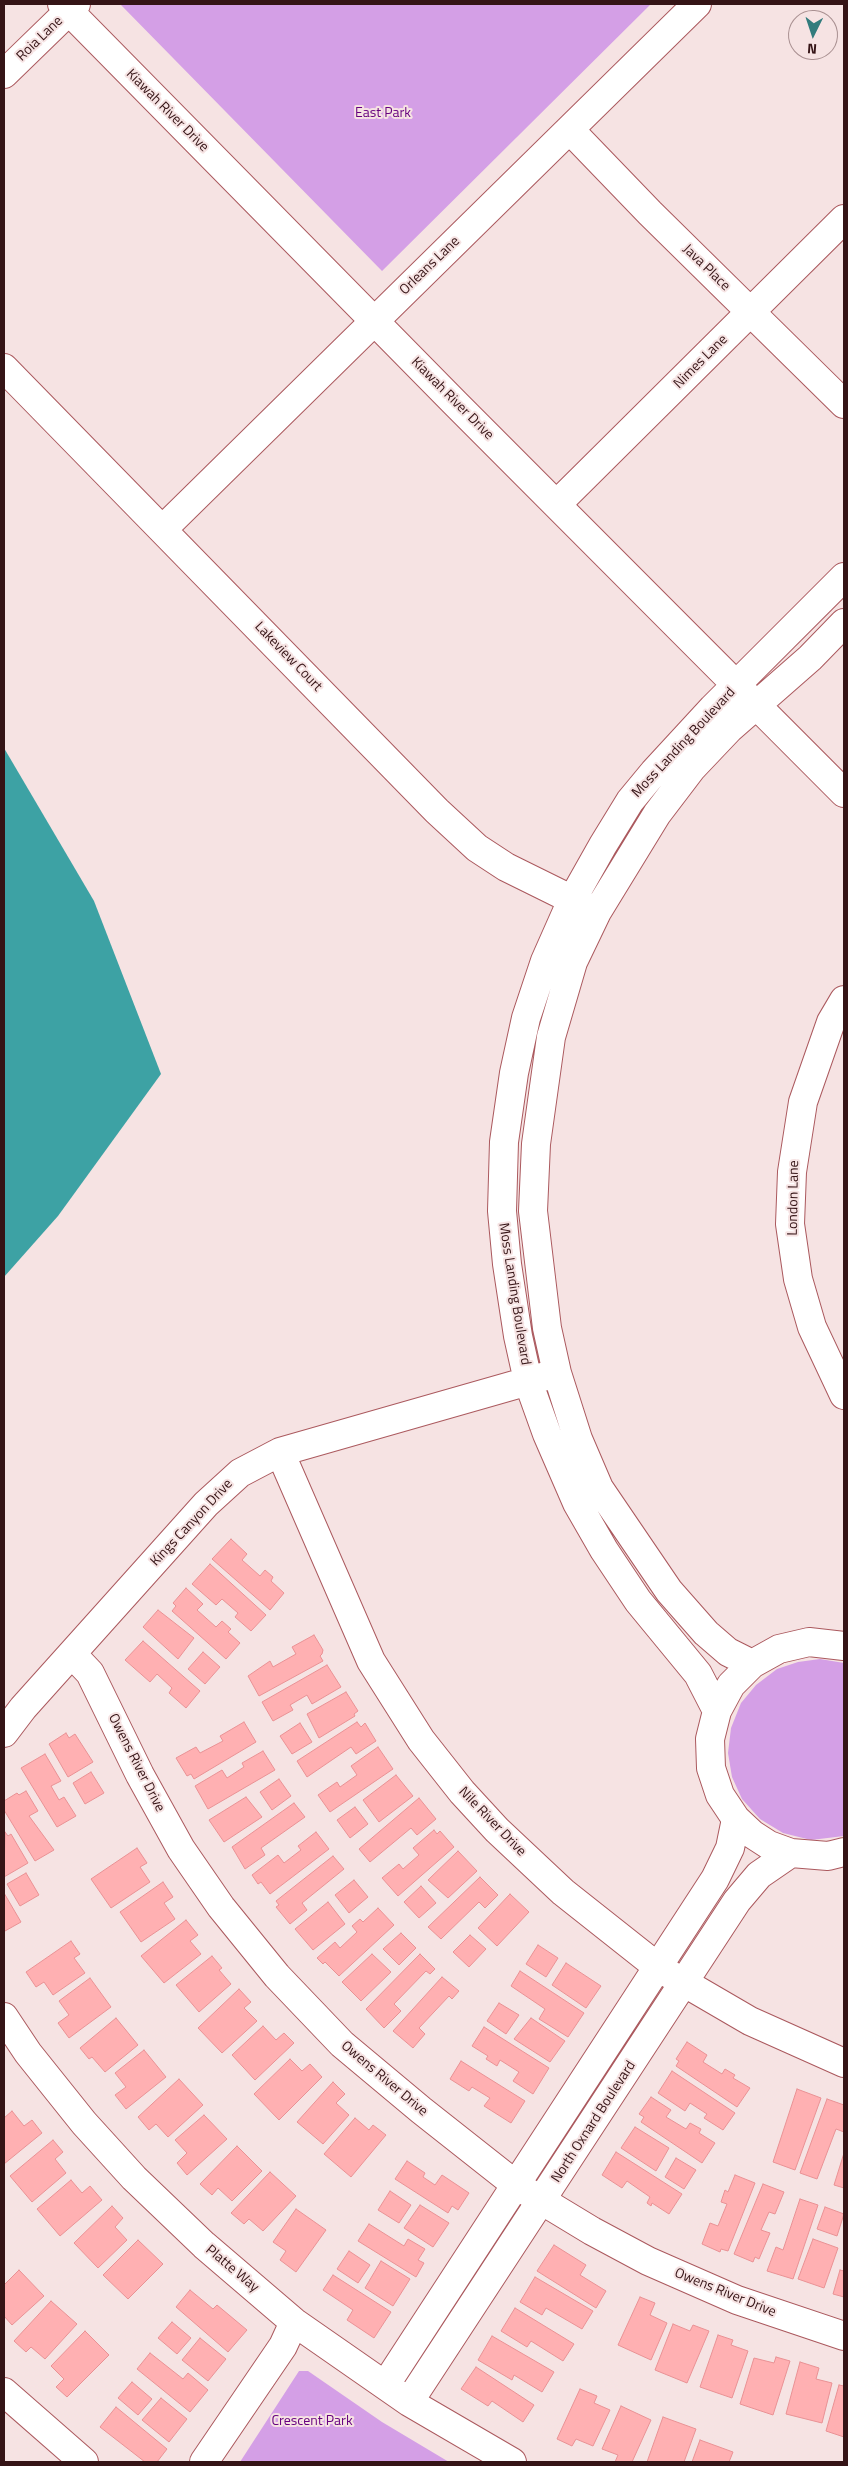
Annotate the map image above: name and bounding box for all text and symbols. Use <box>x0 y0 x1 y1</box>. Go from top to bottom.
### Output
north arrow <box>788 10 838 60</box>
street label: Roia Lane <box>14 13 66 65</box>
text: N <box>806 39 818 60</box>
street label: Kiawah River Drive <box>122 66 212 156</box>
park label: East Park <box>355 106 411 122</box>
street label: Orleans Lane <box>397 233 463 299</box>
street label: Java Place <box>679 241 733 295</box>
street label: Nimes Lane <box>671 332 731 392</box>
street label: Kiawah River Drive <box>407 354 497 444</box>
street label: Lakeview Court <box>251 619 325 695</box>
street label: Moss Landing Boulevard <box>629 685 739 801</box>
street label: London Lane <box>785 1160 803 1236</box>
street label: Moss Landing Boulevard <box>494 1222 534 1366</box>
street label: Kings Canyon Drive <box>147 1476 237 1570</box>
street label: Owens River Drive <box>104 1711 168 1815</box>
street label: Nile River Drive <box>455 1784 529 1860</box>
street label: Owens River Drive <box>337 2038 431 2120</box>
street label: North Oxnard Boulevard <box>548 2058 640 2186</box>
street label: Platte Way <box>202 2242 262 2296</box>
street label: Owens River Drive <box>672 2265 778 2321</box>
park label: Crescent Park <box>271 2414 353 2430</box>

